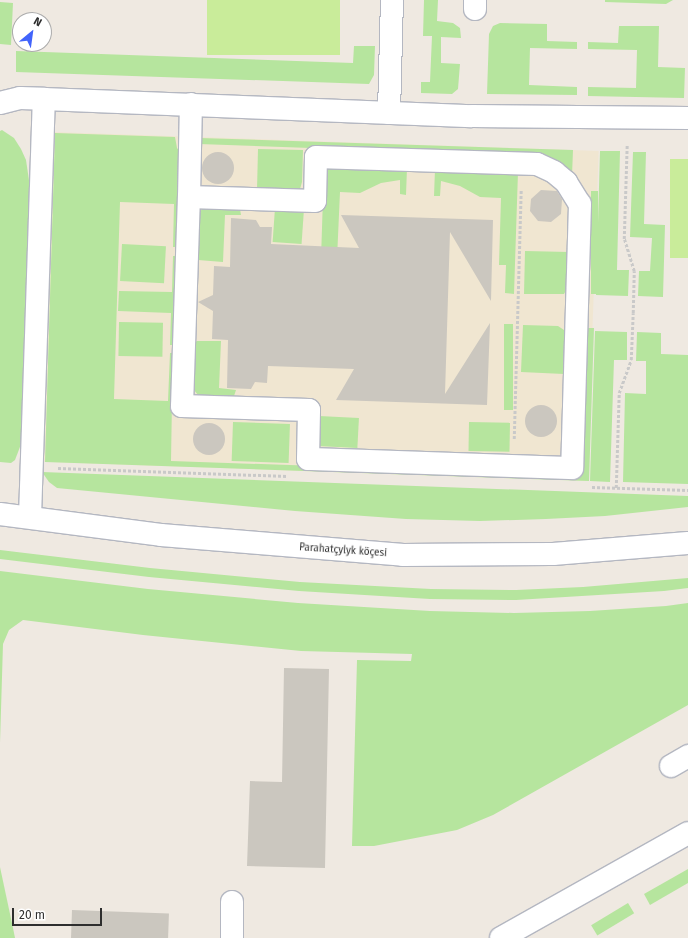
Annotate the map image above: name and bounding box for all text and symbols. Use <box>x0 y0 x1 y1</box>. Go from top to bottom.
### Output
north arrow <box>12 12 52 52</box>
text: N <box>31 14 44 29</box>
street label: Parahatçylyk köçesi <box>299 542 387 560</box>
scale bar <box>14 900 104 926</box>
text: 20 m <box>19 908 45 922</box>

